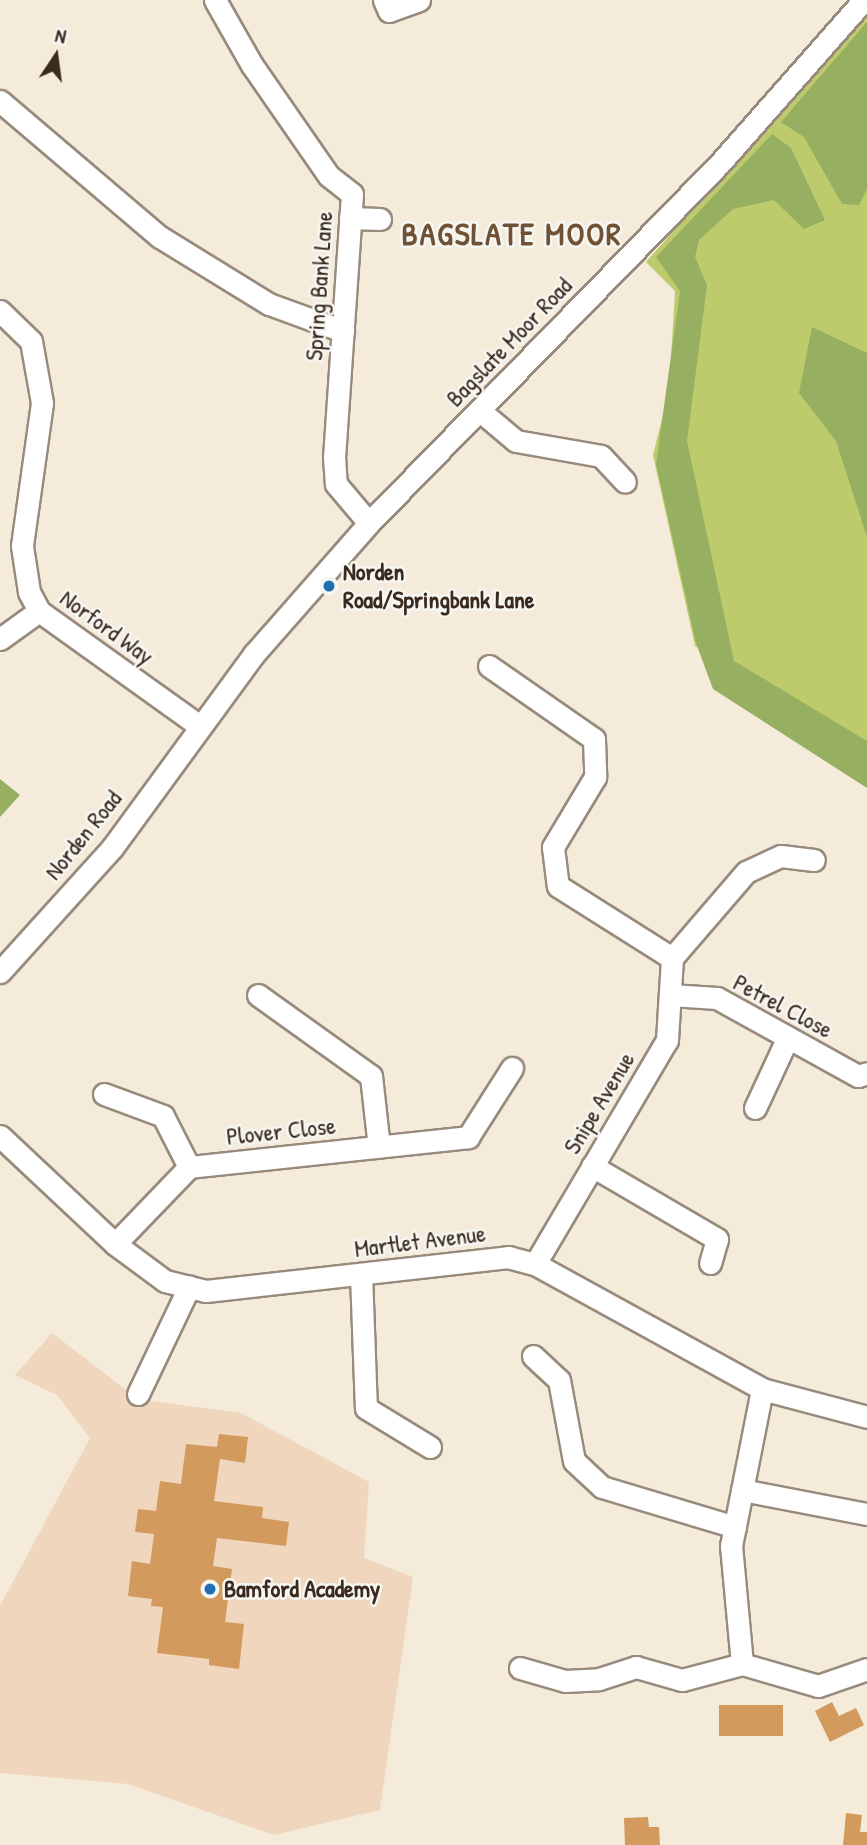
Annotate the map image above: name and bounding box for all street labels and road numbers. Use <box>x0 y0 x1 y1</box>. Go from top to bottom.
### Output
street label: Spring Bank Lane <box>299 210 339 362</box>
street label: Bagslate Moor Road <box>440 271 578 413</box>
street label: Norford Way <box>55 583 159 671</box>
street label: Norden Road <box>38 785 128 885</box>
street label: Petrel Close <box>729 968 837 1044</box>
street label: Snipe Avenue <box>557 1047 641 1159</box>
street label: Plover Close <box>225 1111 337 1151</box>
street label: Martlet Avenue <box>353 1219 487 1263</box>

